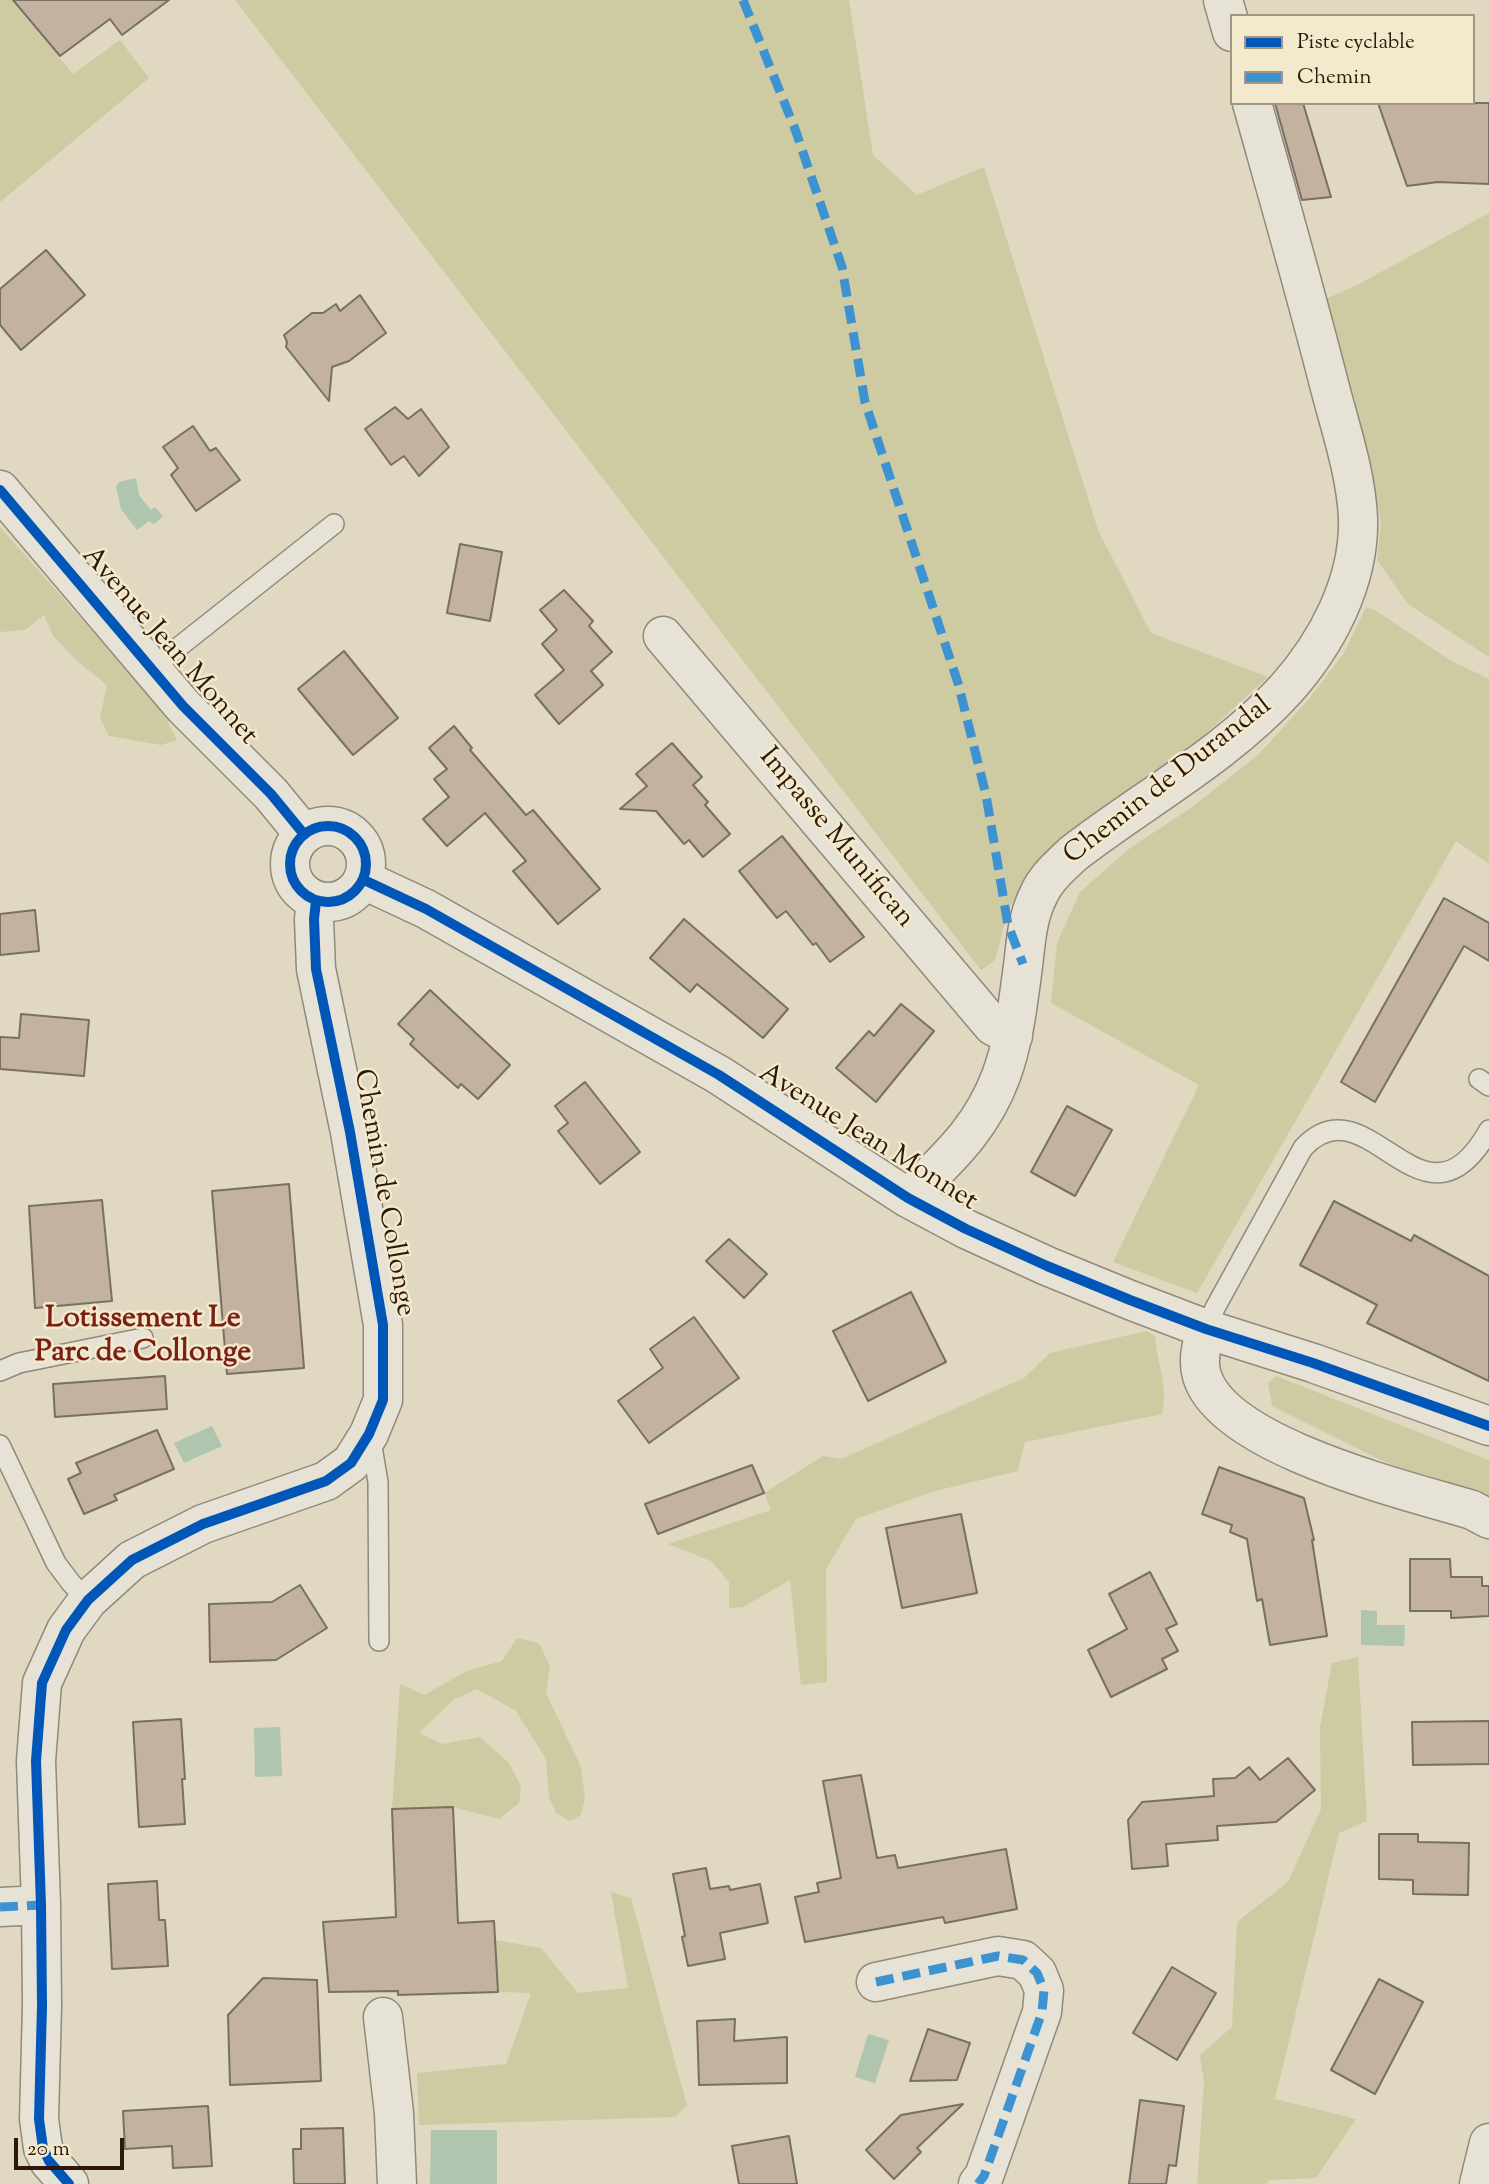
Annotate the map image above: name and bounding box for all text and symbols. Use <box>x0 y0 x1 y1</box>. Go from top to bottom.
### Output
legend <box>1230 14 1475 105</box>
text: Piste cyclable <box>1297 28 1415 58</box>
text: Chemin <box>1297 63 1372 93</box>
street label: Avenue Jean Monnet <box>73 541 263 753</box>
street label: Chemin de Durandal <box>1058 690 1280 874</box>
street label: Impasse Munifican <box>750 742 920 936</box>
street label: Avenue Jean Monnet <box>751 1058 983 1220</box>
street label: Chemin de Collonge <box>344 1067 420 1319</box>
district label: Lotissement Le Parc de Collonge <box>35 1303 251 1374</box>
scale bar <box>18 2124 128 2168</box>
text: 20 m <box>27 2135 70 2165</box>

